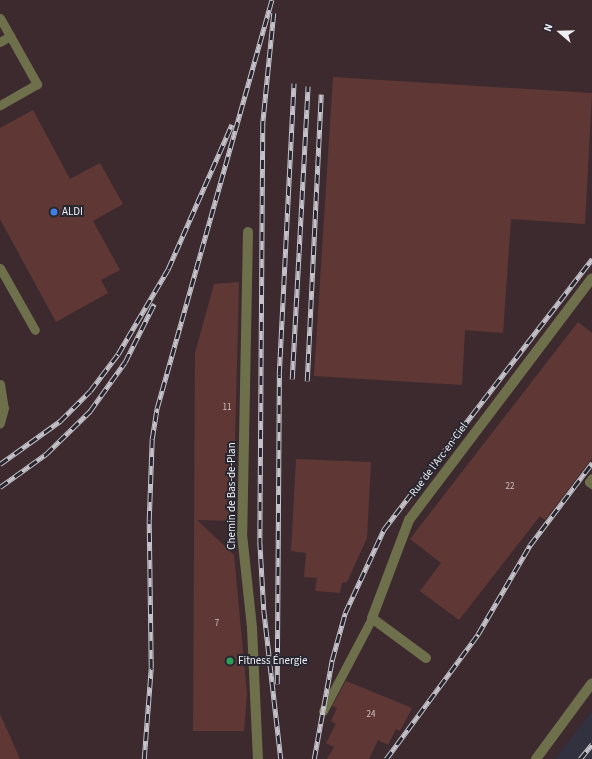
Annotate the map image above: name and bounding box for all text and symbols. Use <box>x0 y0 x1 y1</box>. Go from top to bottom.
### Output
north arrow <box>540 12 580 52</box>
text: N <box>540 22 557 34</box>
place label: ALDI <box>62 205 83 219</box>
marker: ALDI <box>49 207 59 217</box>
house number: 11 <box>223 403 231 413</box>
street label: Rue de l'Arc-en-Ciel <box>407 421 471 499</box>
street label: Chemin de Bas-de-Plan <box>225 442 239 550</box>
house number: 22 <box>506 482 514 492</box>
house number: 7 <box>215 619 219 629</box>
place label: Fitness Énergie <box>238 654 307 668</box>
marker: Fitness Énergie <box>225 656 235 666</box>
house number: 24 <box>367 710 375 720</box>

